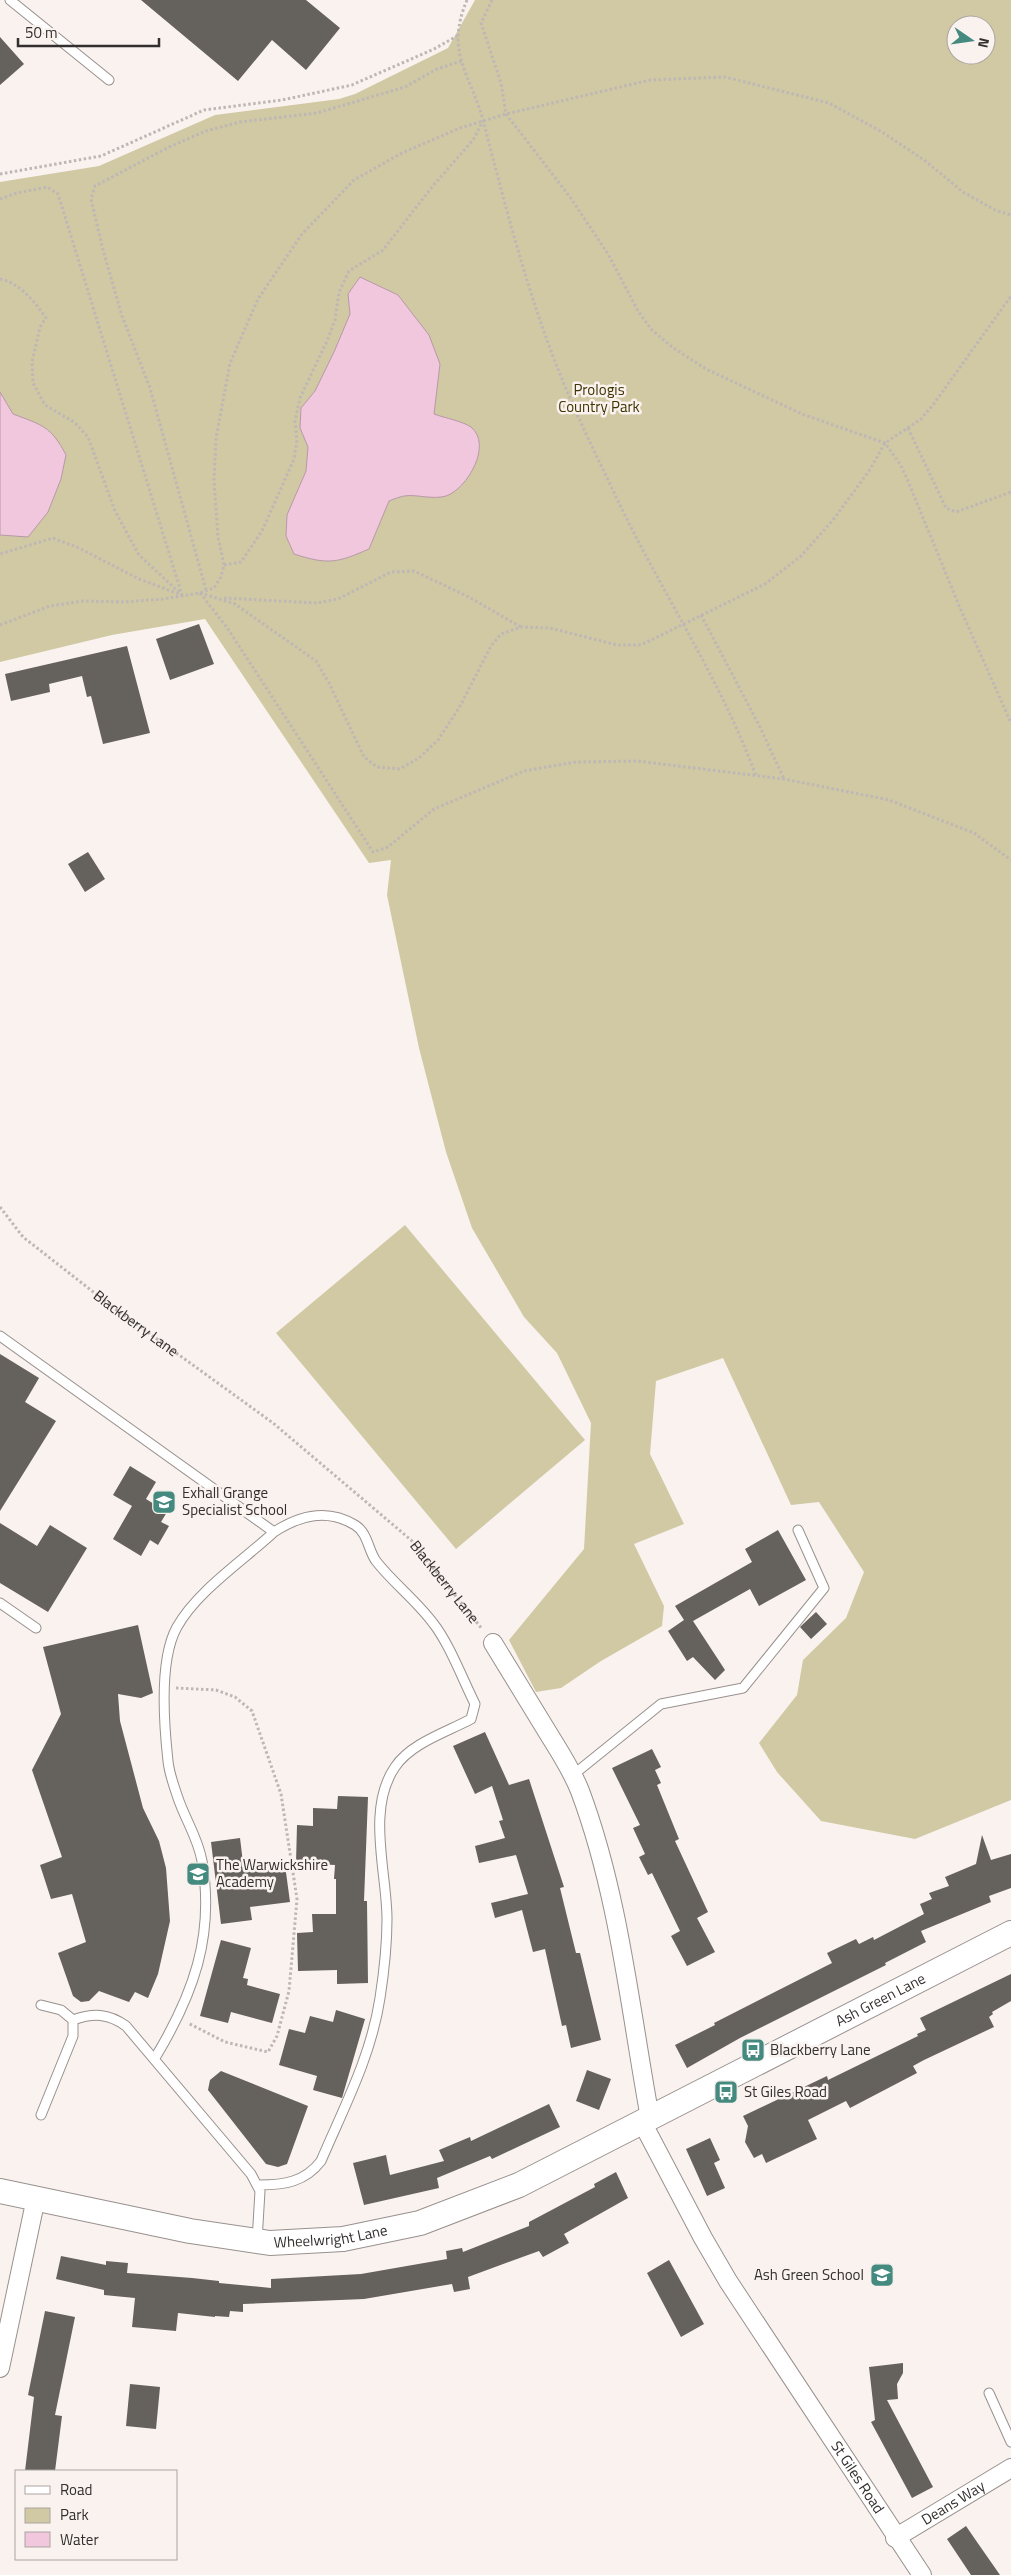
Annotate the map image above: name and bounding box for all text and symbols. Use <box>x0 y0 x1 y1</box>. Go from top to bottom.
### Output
scale bar <box>18 15 159 47</box>
north arrow <box>946 15 996 65</box>
text: 50 m <box>25 21 58 44</box>
text: N <box>973 36 995 50</box>
park label: Prologis Country Park <box>558 378 640 418</box>
street label: Blackberry Lane <box>89 1284 184 1362</box>
place label: Exhall Grange Specialist School <box>182 1481 287 1521</box>
school or university icon: Exhall Grange Specialist School <box>151 1489 177 1515</box>
street label: Blackberry Lane <box>404 1535 485 1628</box>
place label: The Warwickshire Academy <box>216 1853 328 1893</box>
school or university icon: The Warwickshire Academy <box>185 1861 211 1887</box>
street label: Ash Green Lane <box>831 1967 929 2032</box>
bus stop icon: Blackberry Lane <box>740 2037 766 2063</box>
place label: Blackberry Lane <box>770 2038 871 2061</box>
bus stop icon: St Giles Road <box>713 2079 739 2105</box>
place label: St Giles Road <box>744 2080 827 2103</box>
street label: Wheelwright Lane <box>273 2218 389 2254</box>
school or university icon: Ash Green School <box>869 2262 895 2288</box>
place label: Ash Green School <box>754 2263 864 2286</box>
street label: St Giles Road <box>826 2436 890 2518</box>
legend <box>15 2470 178 2560</box>
street label: Deans Way <box>917 2474 989 2531</box>
text: Road <box>60 2478 92 2501</box>
text: Park <box>60 2503 89 2526</box>
text: Water <box>60 2528 99 2551</box>

